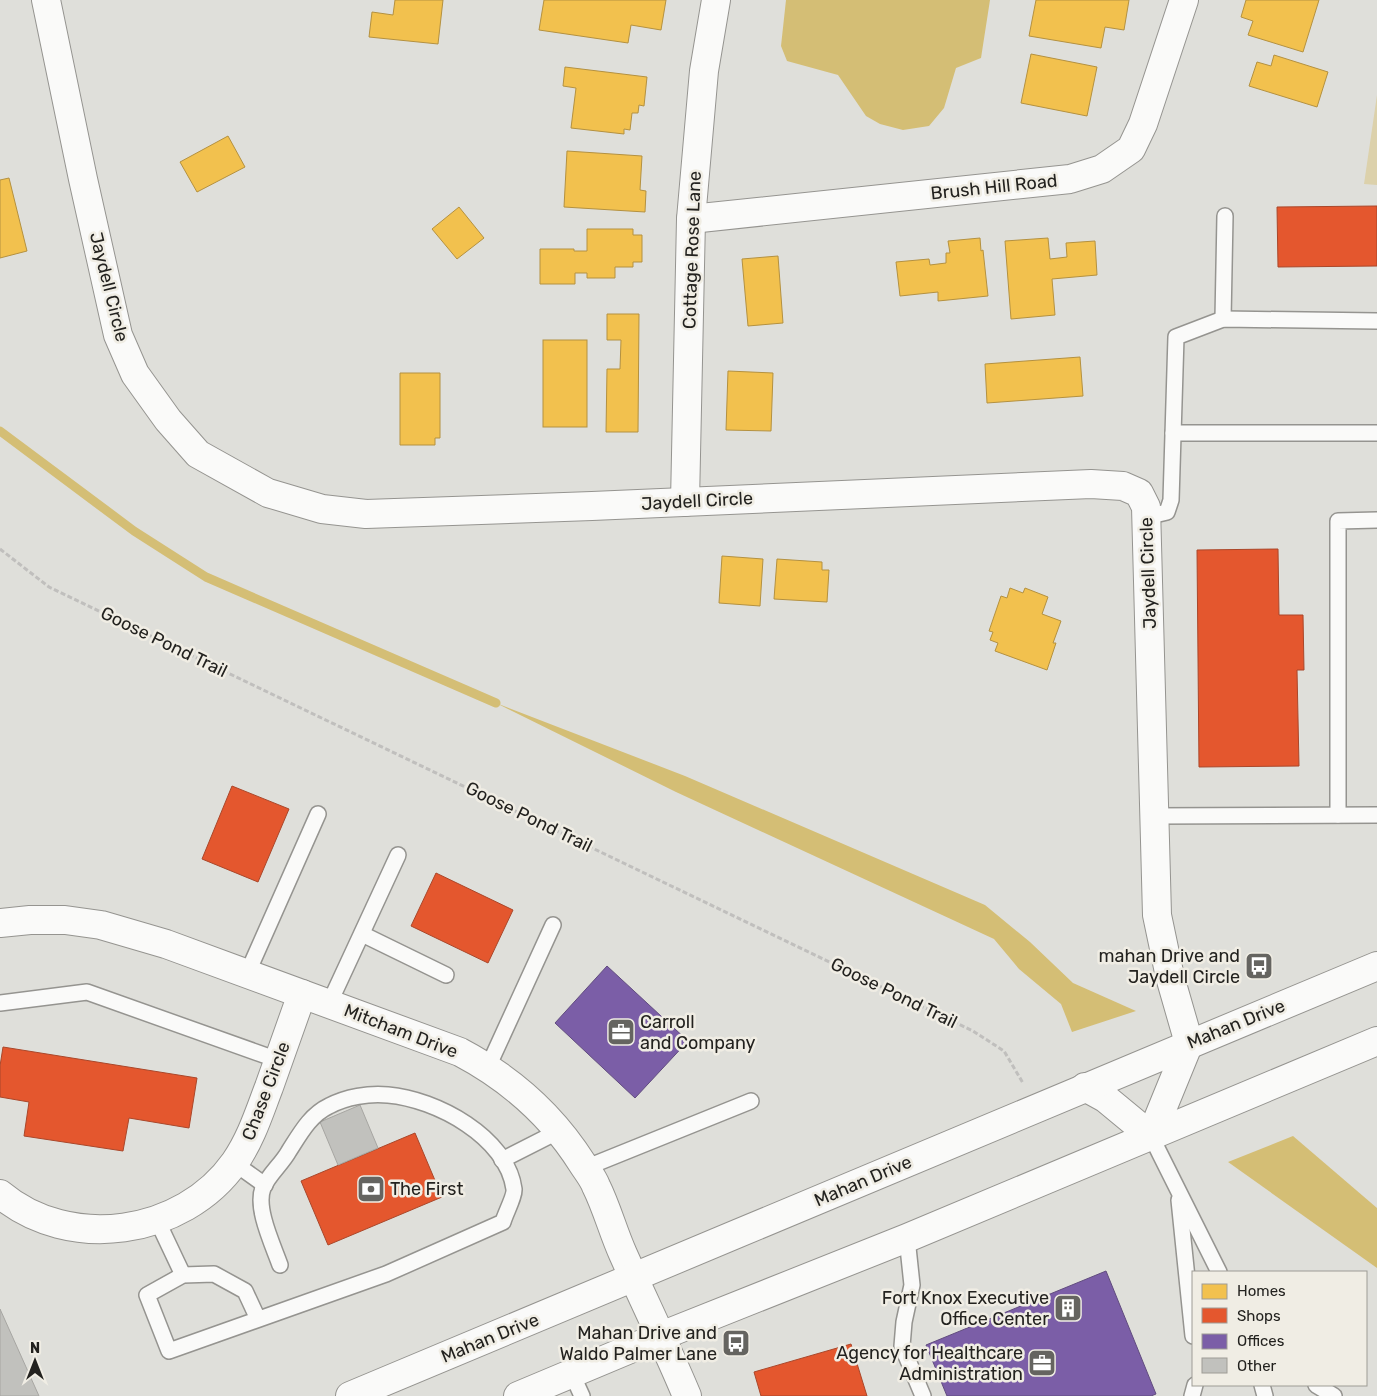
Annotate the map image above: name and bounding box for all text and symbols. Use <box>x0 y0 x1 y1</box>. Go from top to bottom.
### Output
street label: Brush Hill Road <box>930 169 1058 205</box>
street label: Cottage Rose Lane <box>678 171 706 329</box>
street label: Jaydell Circle <box>85 230 133 344</box>
street label: Jaydell Circle <box>640 487 754 515</box>
street label: Jaydell Circle <box>1135 517 1161 629</box>
street label: Goose Pond Trail <box>97 602 231 682</box>
street label: Goose Pond Trail <box>462 777 596 857</box>
place label: mahan Drive and Jaydell Circle <box>1099 945 1240 988</box>
bus stop icon: mahan Drive and Jaydell Circle <box>1244 951 1274 981</box>
street label: Goose Pond Trail <box>827 953 961 1033</box>
street label: Mahan Drive <box>1184 994 1288 1054</box>
street label: Mitcham Drive <box>341 999 461 1063</box>
place label: Carroll and Company <box>640 1011 756 1054</box>
office icon: Carroll and Company <box>606 1017 636 1047</box>
street label: Chase Circle <box>237 1039 295 1143</box>
street label: Mahan Drive <box>811 1151 915 1211</box>
bank icon: The First <box>356 1174 386 1204</box>
place label: The First <box>390 1178 463 1200</box>
legend <box>1192 1271 1367 1386</box>
text: Homes <box>1237 1282 1286 1300</box>
place label: Fort Knox Executive Office Center <box>882 1287 1049 1330</box>
building icon: Fort Knox Executive Office Center <box>1053 1293 1083 1323</box>
text: Shops <box>1237 1307 1281 1325</box>
street label: Mahan Drive <box>438 1308 542 1368</box>
place label: Mahan Drive and Waldo Palmer Lane <box>560 1322 717 1365</box>
bus stop icon: Mahan Drive and Waldo Palmer Lane <box>721 1328 751 1358</box>
text: Offices <box>1237 1332 1285 1350</box>
north arrow <box>10 1336 60 1386</box>
text: N <box>30 1340 40 1357</box>
place label: Agency for Healthcare Administration <box>836 1342 1023 1385</box>
office icon: Agency for Healthcare Administration <box>1027 1348 1057 1378</box>
text: Other <box>1237 1357 1277 1375</box>

